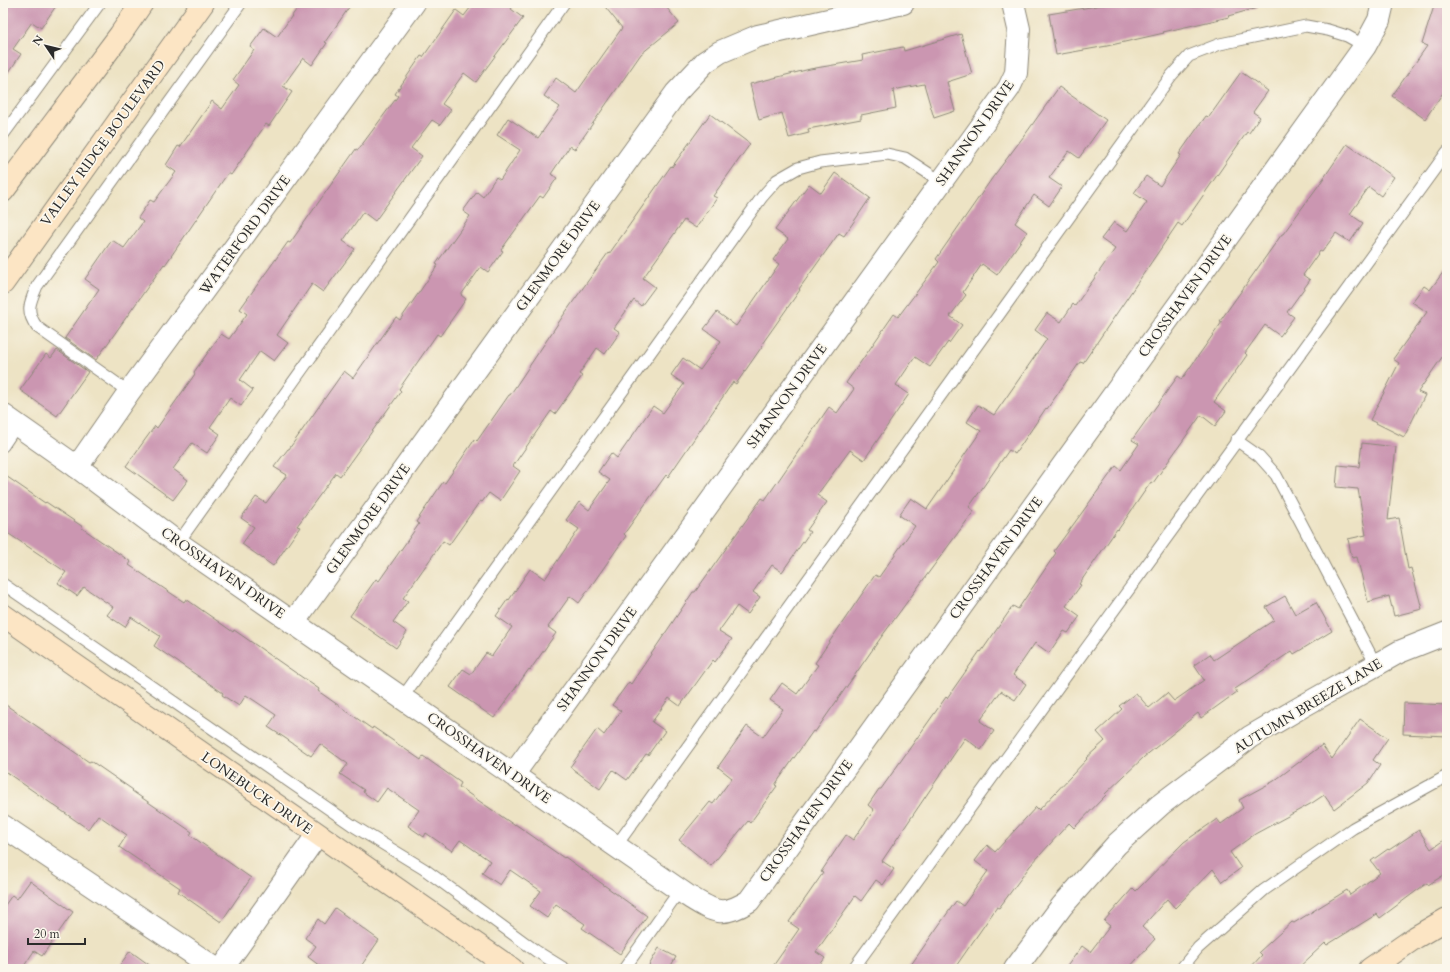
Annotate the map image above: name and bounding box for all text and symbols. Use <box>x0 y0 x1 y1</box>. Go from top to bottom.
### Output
north arrow <box>26 26 66 66</box>
text: N <box>29 32 47 49</box>
street label: VALLEY RIDGE BOULEVARD <box>36 56 170 230</box>
street label: SHANNON DRIVE <box>931 76 1019 190</box>
street label: WATERFORD DRIVE <box>194 171 295 300</box>
street label: GLENMORE DRIVE <box>511 197 605 315</box>
street label: CROSSHAVEN DRIVE <box>1134 230 1236 361</box>
street label: SHANNON DRIVE <box>743 340 832 452</box>
street label: GLENMORE DRIVE <box>321 460 415 578</box>
street label: CROSSHAVEN DRIVE <box>945 492 1047 623</box>
street label: CROSSHAVEN DRIVE <box>157 523 289 623</box>
street label: SHANNON DRIVE <box>553 603 642 715</box>
street label: AUTUMN BREEZE LANE <box>1230 654 1386 758</box>
street label: CROSSHAVEN DRIVE <box>423 708 555 808</box>
street label: LONEBUCK DRIVE <box>198 747 317 839</box>
street label: CROSSHAVEN DRIVE <box>755 755 857 886</box>
scale bar <box>28 920 85 946</box>
text: 20 m <box>34 926 61 942</box>

